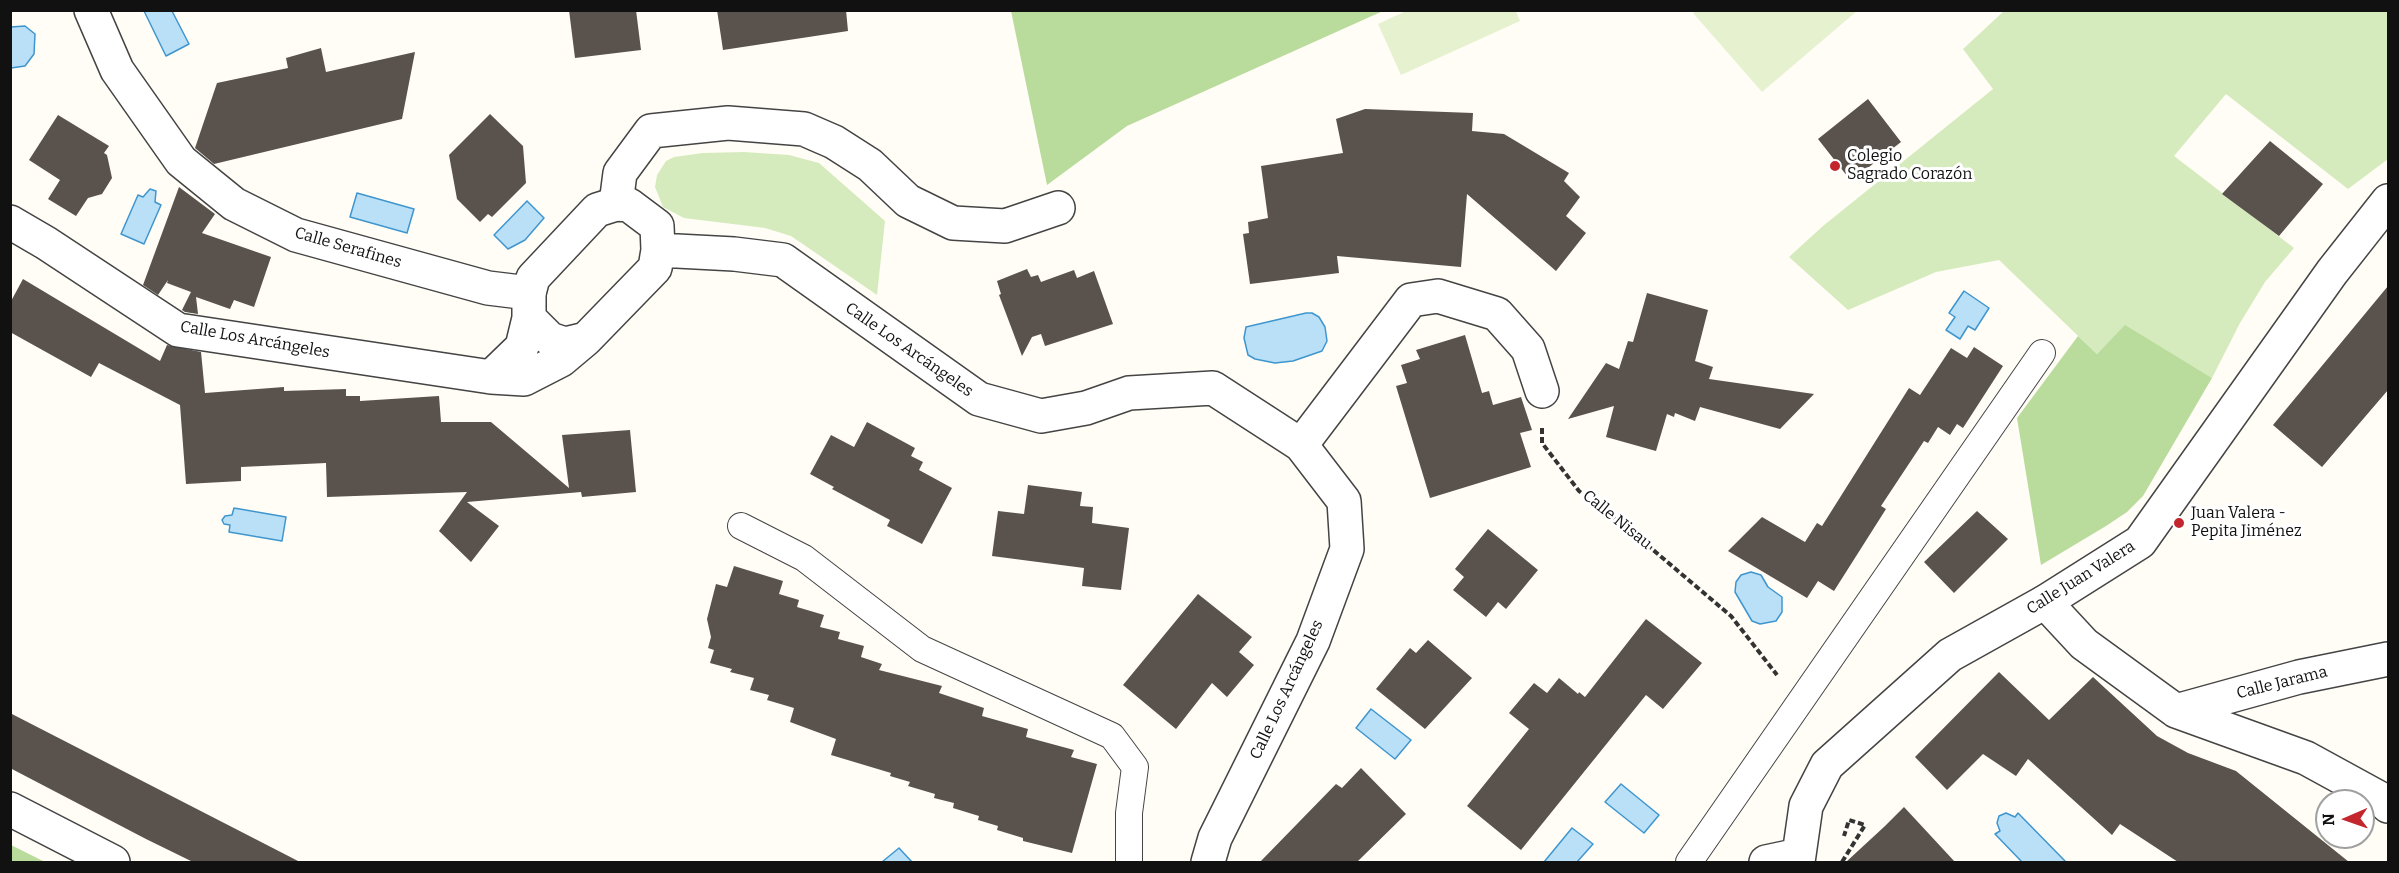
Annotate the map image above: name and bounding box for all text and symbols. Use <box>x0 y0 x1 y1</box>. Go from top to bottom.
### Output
place label: Colegio Sagrado Corazón <box>1847 147 1972 185</box>
marker: Colegio Sagrado Corazón <box>1828 159 1842 173</box>
street label: Calle Serafines <box>292 224 404 272</box>
street label: Calle Los Arcángeles <box>841 299 977 401</box>
street label: Calle Los Arcángeles <box>179 317 331 363</box>
street label: Calle Nisau <box>1578 486 1656 554</box>
place label: Juan Valera - Pepita Jiménez <box>2191 504 2302 542</box>
marker: Juan Valera - Pepita Jiménez <box>2172 516 2186 530</box>
street label: Calle Juan Valera <box>2023 537 2139 619</box>
street label: Calle Los Arcángeles <box>1246 617 1328 763</box>
street label: Calle Jarama <box>2235 662 2329 704</box>
north arrow <box>2315 789 2375 849</box>
text: N <box>2319 813 2338 826</box>

